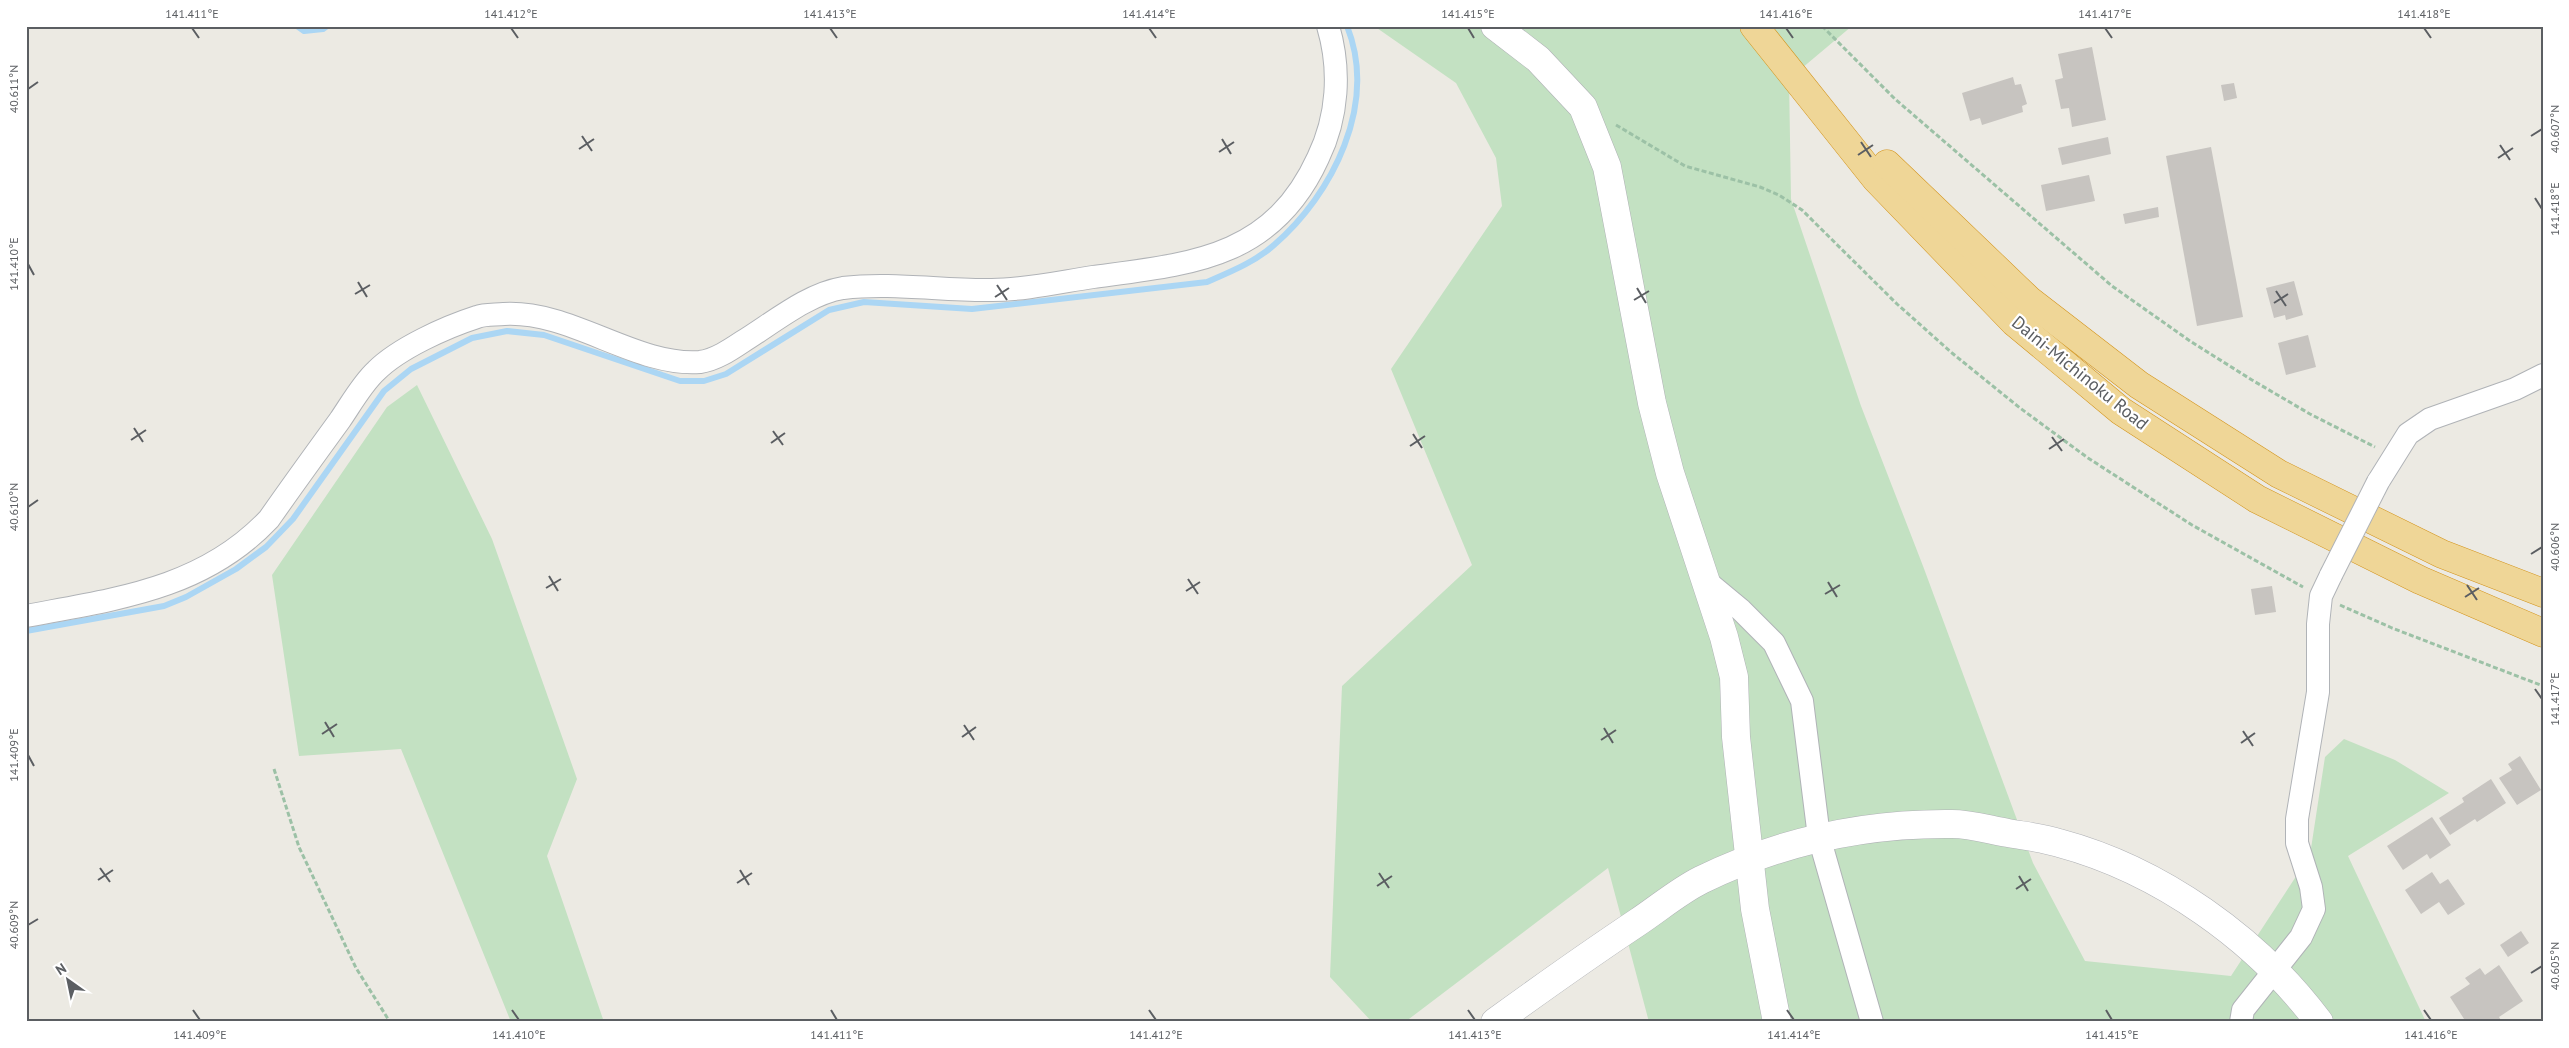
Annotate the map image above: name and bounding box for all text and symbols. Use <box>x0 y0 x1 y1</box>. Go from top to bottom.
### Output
text: 141.411°E <box>165 6 219 21</box>
text: 141.412°E <box>484 6 538 21</box>
text: 141.413°E <box>803 6 857 21</box>
text: 141.414°E <box>1122 6 1176 21</box>
text: 141.415°E <box>1441 6 1495 21</box>
text: 141.416°E <box>1759 6 1813 21</box>
text: 141.417°E <box>2078 6 2132 21</box>
text: 141.418°E <box>2397 6 2451 21</box>
text: 40.611°N <box>6 65 21 113</box>
text: 40.607°N <box>2547 105 2562 153</box>
text: 141.418°E <box>2547 182 2562 236</box>
text: 141.410°E <box>6 237 21 291</box>
street label: Daini-Michinoku Road <box>2007 310 2153 435</box>
text: 40.610°N <box>6 483 21 531</box>
text: 40.606°N <box>2547 523 2562 571</box>
text: 141.417°E <box>2547 672 2562 726</box>
text: 141.409°E <box>6 728 21 782</box>
text: 40.609°N <box>6 901 21 949</box>
text: 40.605°N <box>2547 942 2562 990</box>
north arrow <box>42 956 92 1006</box>
text: N <box>52 959 70 979</box>
text: 141.409°E <box>173 1027 227 1042</box>
text: 141.410°E <box>492 1027 546 1042</box>
text: 141.411°E <box>810 1027 864 1042</box>
text: 141.412°E <box>1129 1027 1183 1042</box>
text: 141.413°E <box>1448 1027 1502 1042</box>
text: 141.414°E <box>1767 1027 1821 1042</box>
text: 141.415°E <box>2085 1027 2139 1042</box>
text: 141.416°E <box>2404 1027 2458 1042</box>

